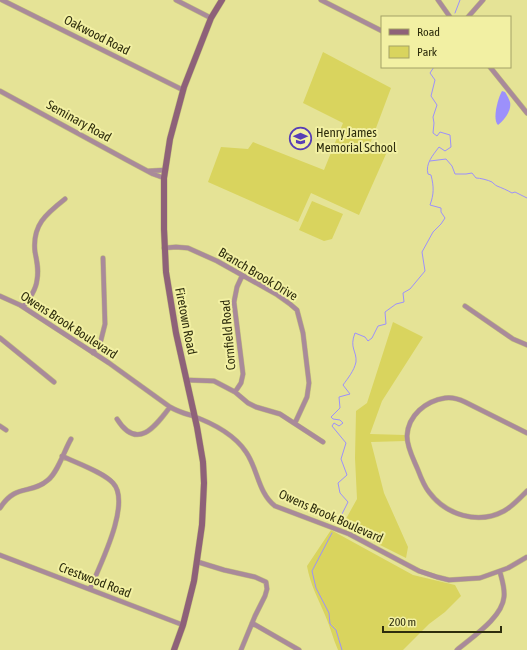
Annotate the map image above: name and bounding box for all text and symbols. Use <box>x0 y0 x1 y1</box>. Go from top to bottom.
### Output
street label: Oakwood Road <box>62 12 132 58</box>
legend <box>381 16 511 68</box>
text: Road <box>417 25 440 39</box>
text: Park <box>417 45 438 59</box>
street label: Seminary Road <box>44 97 114 145</box>
place label: Henry James Memorial School <box>316 125 397 155</box>
school or university icon: Henry James Memorial School <box>287 126 313 152</box>
street label: Branch Brook Drive <box>216 244 300 304</box>
street label: Firetown Road <box>172 286 200 356</box>
street label: Owens Brook Boulevard <box>18 288 120 362</box>
street label: Cornfield Road <box>217 299 239 371</box>
street label: Owens Brook Boulevard <box>277 486 385 546</box>
street label: Crestwood Road <box>57 559 133 601</box>
scale bar <box>383 608 501 634</box>
text: 200 m <box>389 615 416 629</box>

